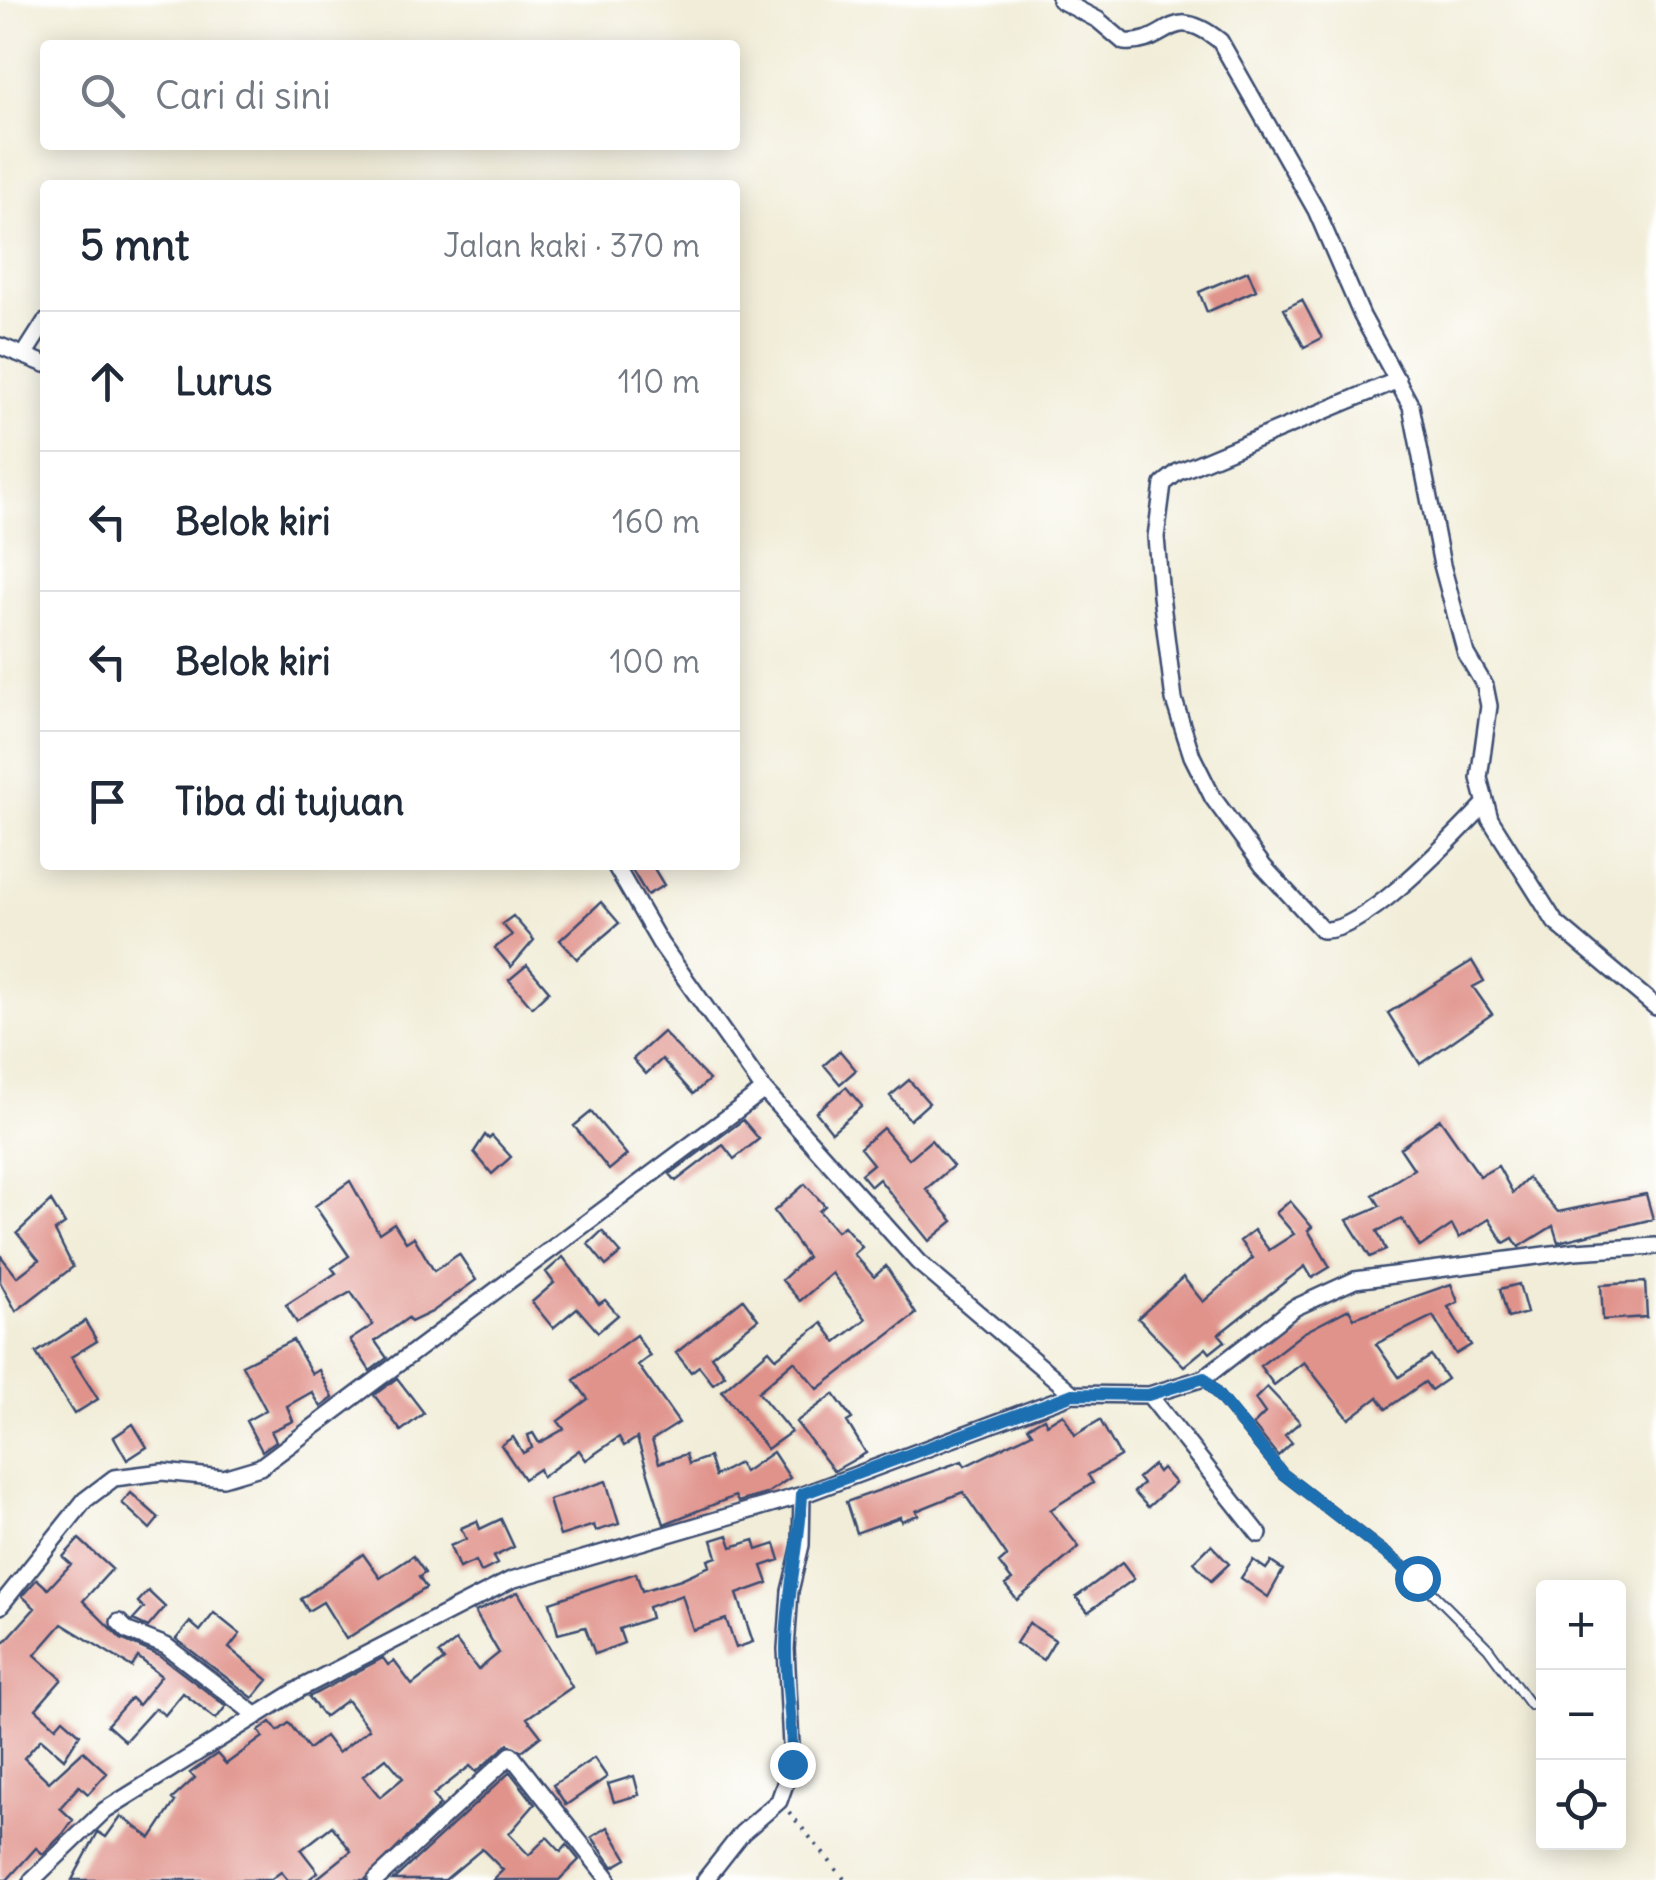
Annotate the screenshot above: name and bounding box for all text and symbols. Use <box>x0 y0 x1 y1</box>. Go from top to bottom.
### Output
search box <box>40 40 740 150</box>
icon: search <box>75 68 130 123</box>
text: Cari di sini <box>155 72 331 119</box>
text: 5 mnt <box>80 219 189 271</box>
text: Jalan kaki · 370 m <box>443 225 700 266</box>
icon: ahead <box>80 354 135 409</box>
text: Lurus <box>175 358 272 405</box>
text: 110 m <box>618 361 700 402</box>
icon: left <box>80 494 135 549</box>
text: Belok kiri <box>175 498 331 545</box>
text: 160 m <box>612 501 700 542</box>
icon: left <box>80 634 135 689</box>
text: Belok kiri <box>175 638 331 685</box>
text: 100 m <box>610 641 700 682</box>
icon: arrive <box>80 774 135 829</box>
text: Tiba di tujuan <box>175 778 404 825</box>
route start <box>1395 1556 1441 1602</box>
map controls <box>1536 1580 1626 1850</box>
button: + <box>1536 1580 1626 1670</box>
button: − <box>1536 1670 1626 1760</box>
route end <box>770 1742 816 1788</box>
button: locate <box>1536 1760 1626 1850</box>

